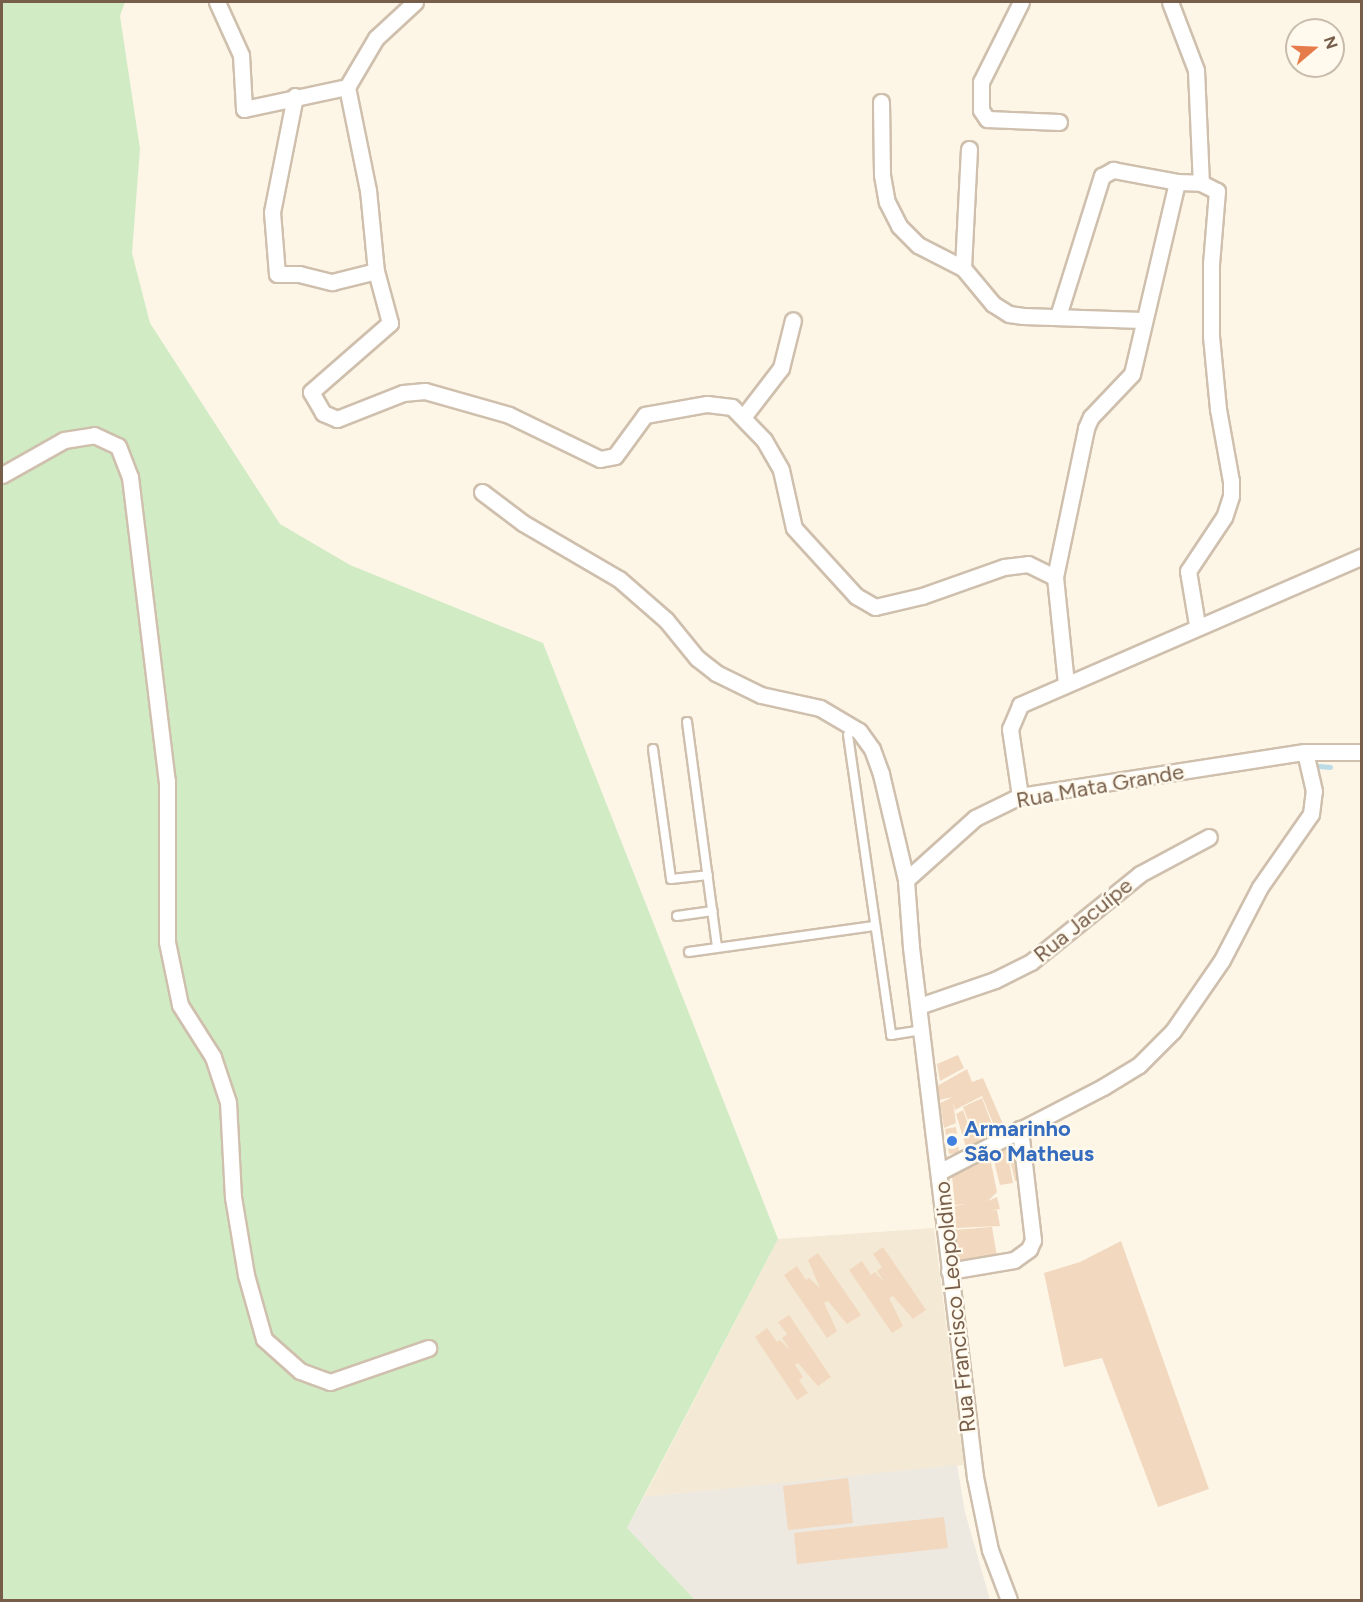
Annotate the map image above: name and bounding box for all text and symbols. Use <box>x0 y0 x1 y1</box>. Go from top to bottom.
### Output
north arrow <box>1285 18 1345 78</box>
text: N <box>1320 34 1342 52</box>
street label: Rua Mata Grande <box>1014 758 1186 814</box>
street label: Rua Jacuípe <box>1028 872 1138 968</box>
place label: Armarinho São Matheus <box>964 1115 1094 1166</box>
marker: Armarinho São Matheus <box>945 1134 959 1148</box>
street label: Rua Francisco Leopoldino <box>929 1180 981 1434</box>

